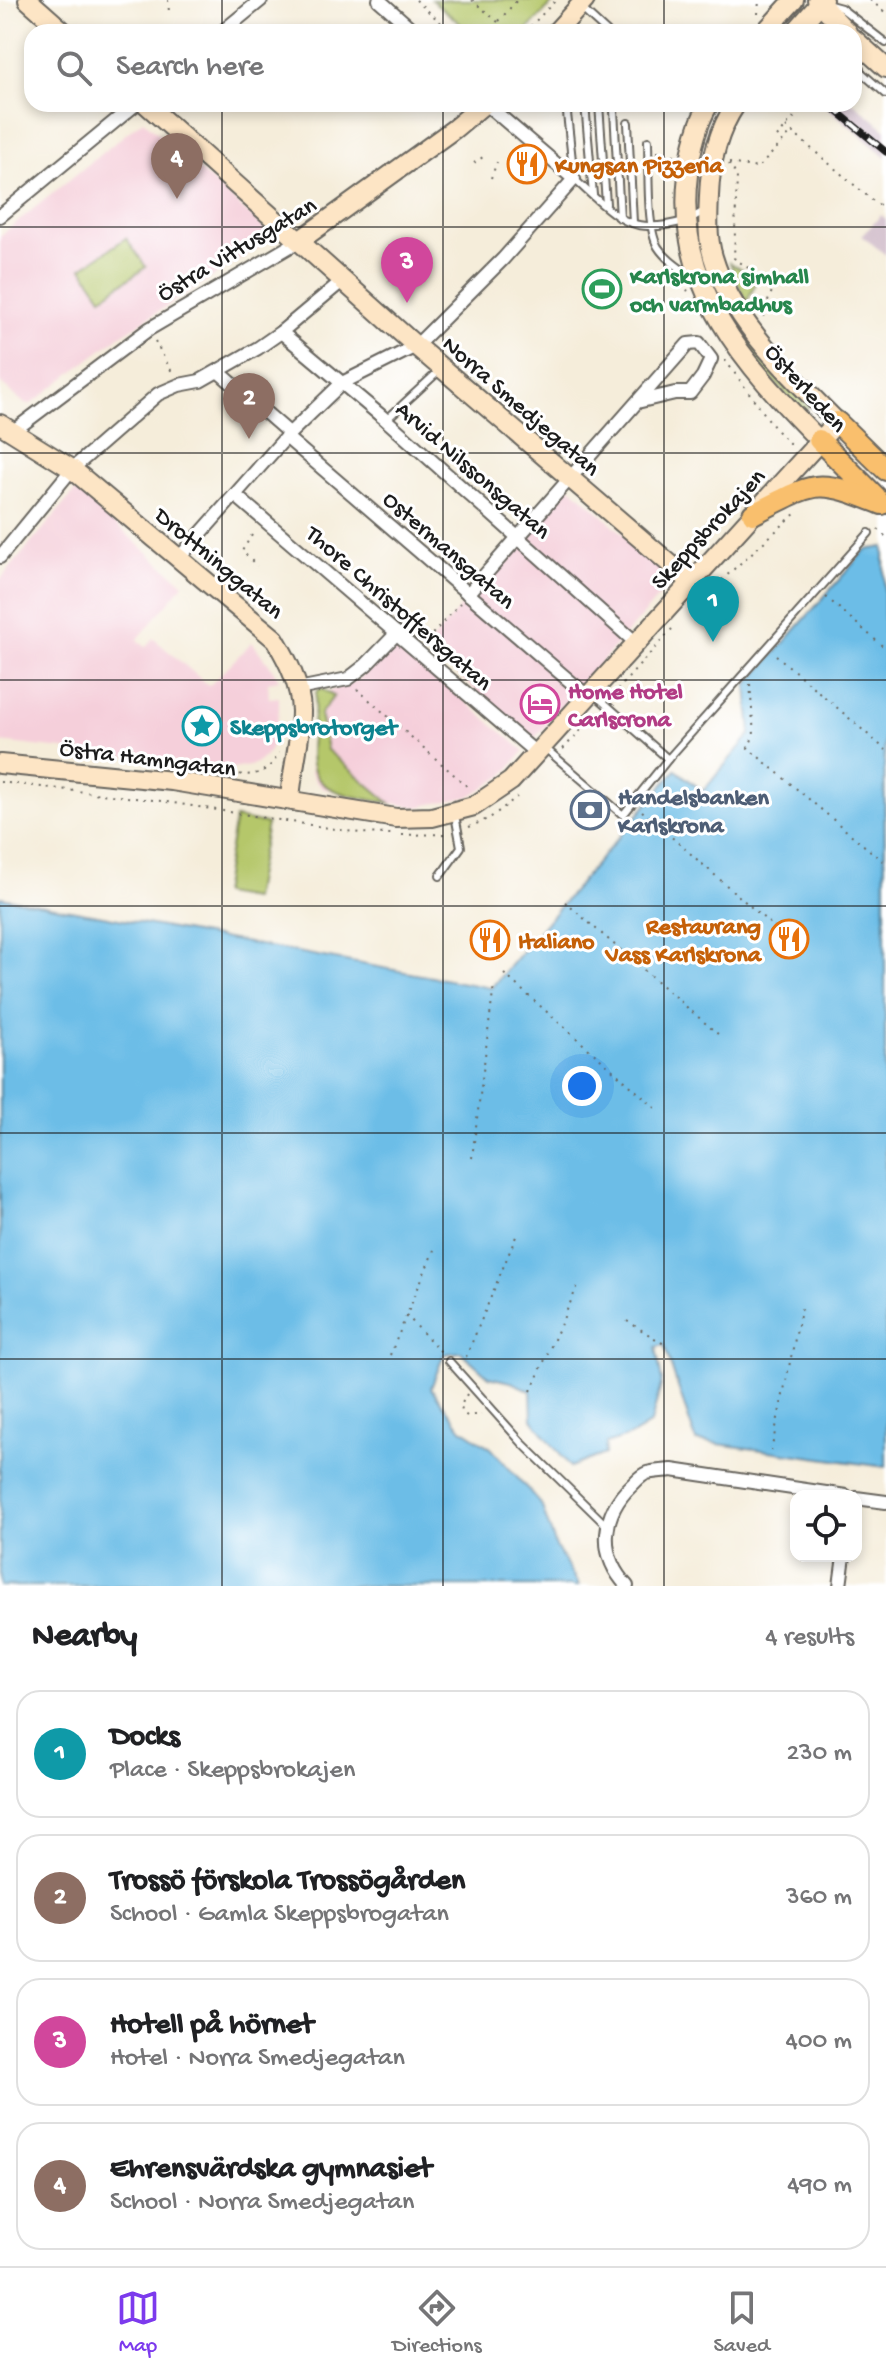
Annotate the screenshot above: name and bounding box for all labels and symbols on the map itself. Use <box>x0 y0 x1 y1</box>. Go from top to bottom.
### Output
pin: 4 <box>151 133 203 199</box>
restaurant icon: Kungsan Pizzeria <box>506 143 548 185</box>
place label: Kungsan Pizzeria <box>554 153 724 182</box>
street label: Östra Vittusgatan <box>153 192 323 310</box>
pin: 3 <box>381 237 433 303</box>
place label: Karlskrona simhall och varmbadhus <box>629 264 809 321</box>
sports icon: Karlskrona simhall och varmbadhus <box>581 268 623 310</box>
street label: Norra Smedjegatan <box>435 331 605 484</box>
street label: Österleden <box>757 339 852 440</box>
pin: 2 <box>223 373 275 439</box>
street label: Arvid Nilssonsgatan <box>388 396 556 547</box>
street label: Skeppsbrokajen <box>646 463 773 597</box>
street label: Ostermansgatan <box>376 486 520 617</box>
street label: Drottninggatan <box>146 501 289 627</box>
street label: Thore Christoffersgatan <box>297 519 497 699</box>
pin: 1 <box>687 576 739 642</box>
place label: Home Hotel Carlscrona <box>568 679 683 736</box>
hotel icon: Home Hotel Carlscrona <box>519 683 561 725</box>
place icon: Skeppsbrotorget <box>181 705 223 747</box>
place label: Skeppsbrotorget <box>230 715 399 744</box>
street label: Östra Hamngatan <box>58 735 238 786</box>
place label: Handelsbanken Karlskrona <box>617 785 769 842</box>
bank icon: Handelsbanken Karlskrona <box>569 789 611 831</box>
place label: Restaurang Vass Karlskrona <box>604 914 763 971</box>
restaurant icon: Restaurang Vass Karlskrona <box>768 918 810 960</box>
restaurant icon: Italiano <box>469 919 511 961</box>
place label: Italiano <box>518 929 595 958</box>
your location <box>562 1066 602 1106</box>

